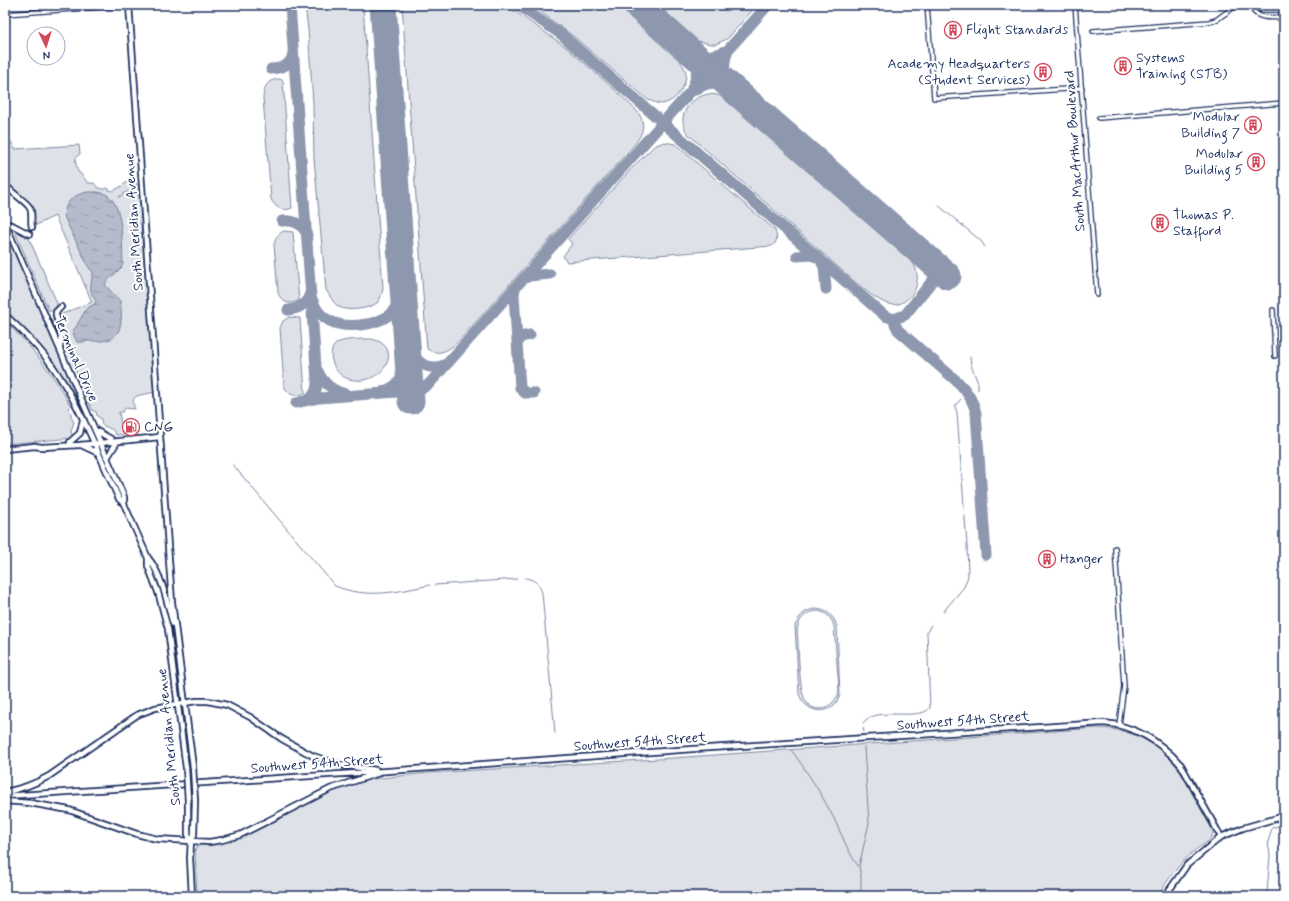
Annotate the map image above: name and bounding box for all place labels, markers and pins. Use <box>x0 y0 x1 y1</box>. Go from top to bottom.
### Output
building icon: Flight Standards <box>943 20 963 40</box>
place label: Flight Standards <box>966 21 1068 39</box>
place label: Systems Training (STB) <box>1136 49 1227 85</box>
place label: Academy Headquarters (Student Services) <box>888 55 1030 89</box>
building icon: Systems Training (STB) <box>1113 56 1133 76</box>
building icon: Academy Headquarters (Student Services) <box>1033 62 1053 82</box>
place label: Modular Building 7 <box>1181 108 1240 144</box>
building icon: Modular Building 7 <box>1243 115 1263 135</box>
place label: Modular Building 5 <box>1184 145 1243 181</box>
building icon: Modular Building 5 <box>1246 152 1266 172</box>
place label: Thomas P. Stafford <box>1173 206 1234 242</box>
building icon: Thomas P. Stafford <box>1150 213 1170 233</box>
fuel station icon: CNG <box>121 417 141 437</box>
place label: CNG <box>144 418 174 436</box>
building icon: Hanger <box>1037 549 1057 569</box>
place label: Hanger <box>1060 550 1103 569</box>

